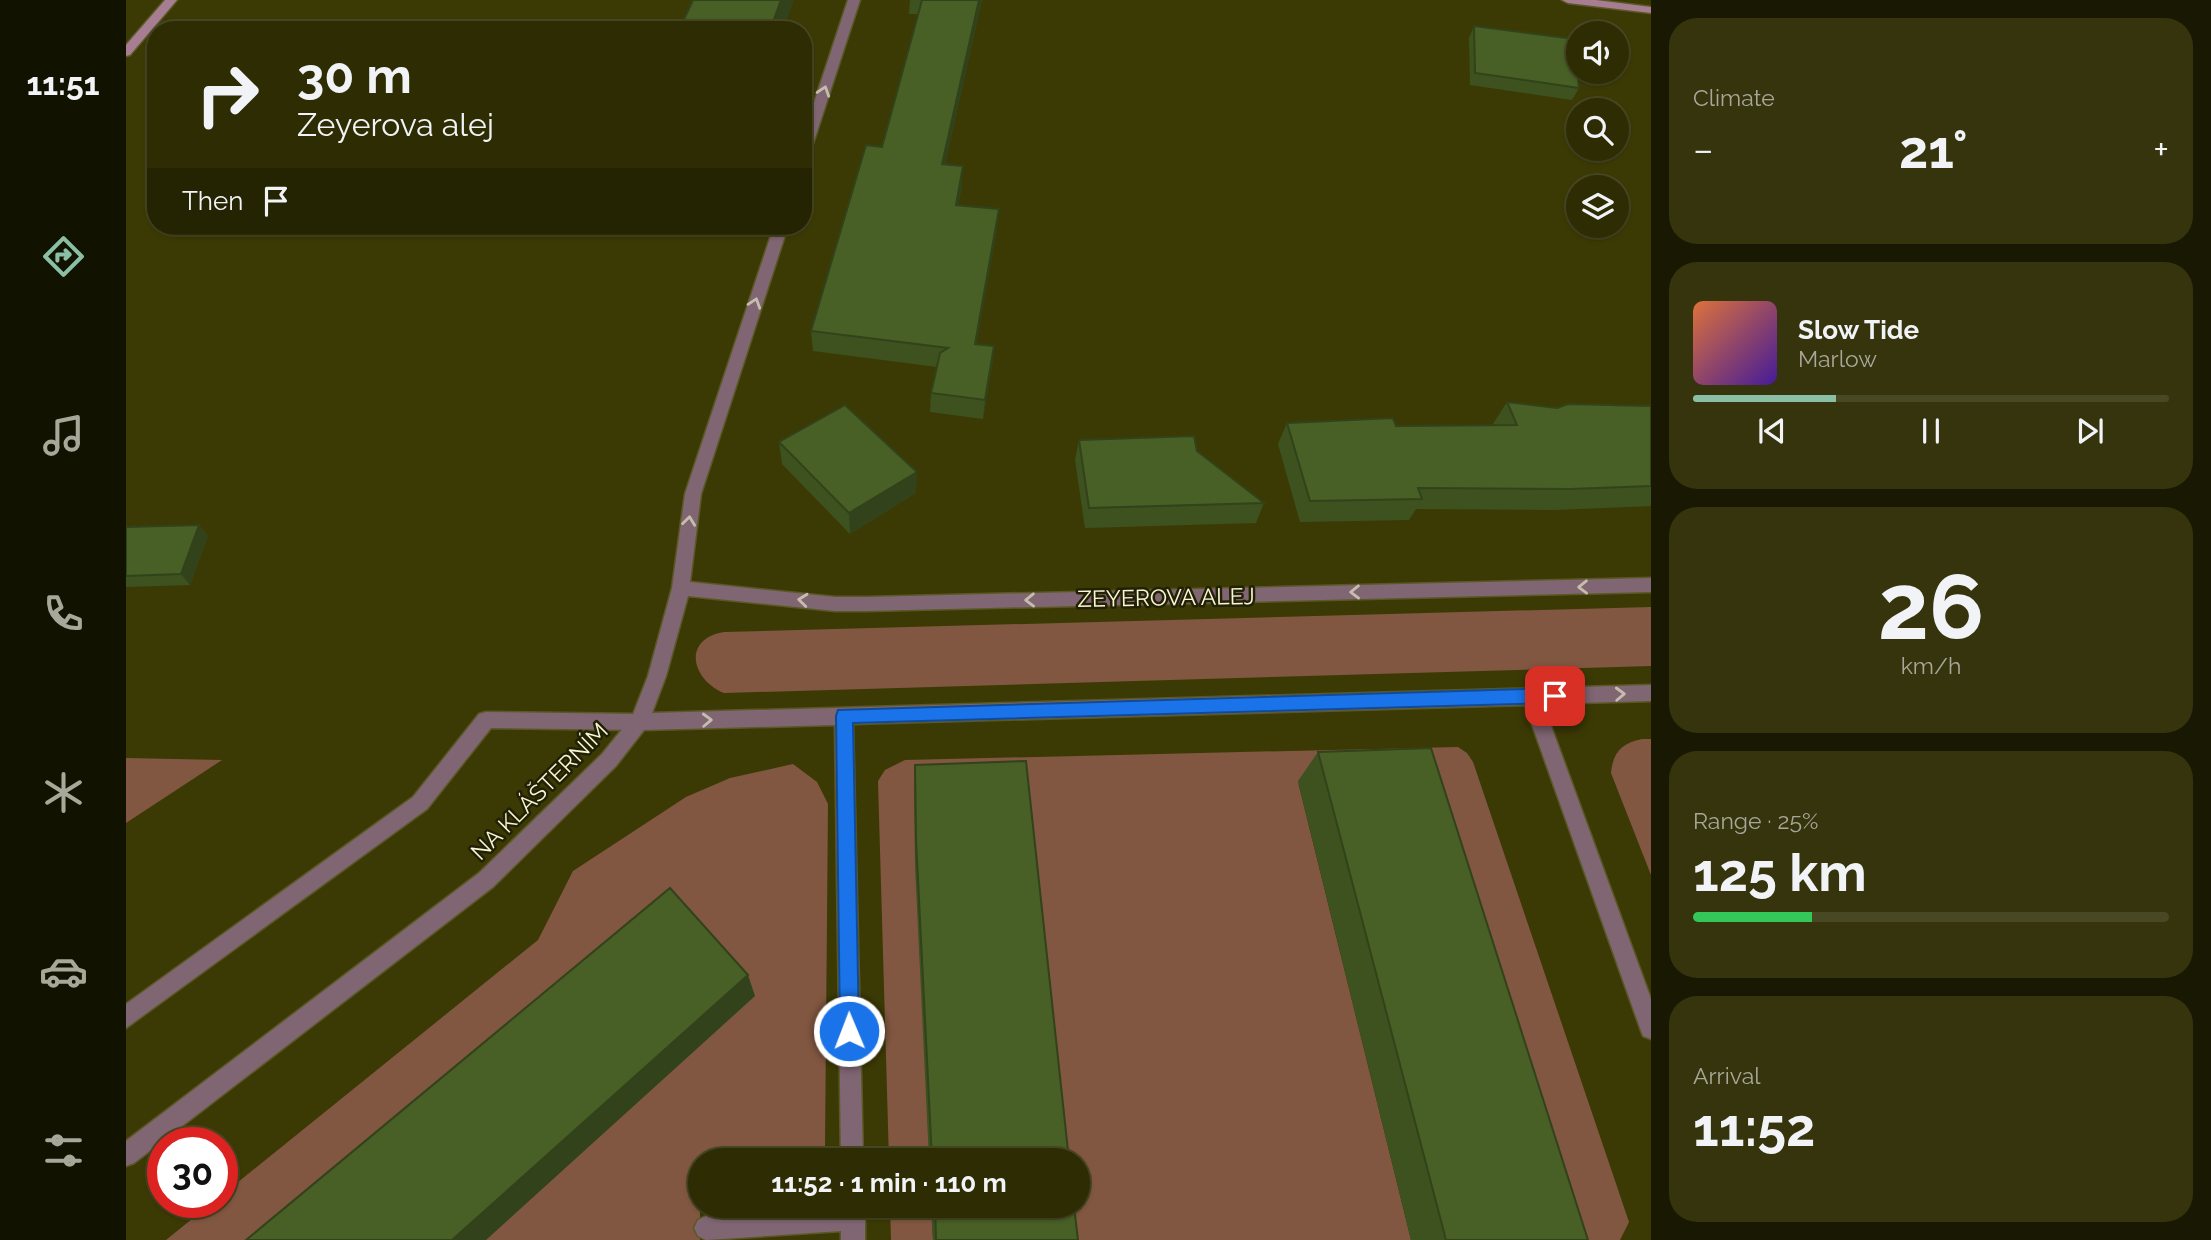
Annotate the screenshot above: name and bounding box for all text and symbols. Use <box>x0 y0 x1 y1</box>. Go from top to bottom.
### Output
map controls <box>1566 21 1629 238</box>
button: sound <box>1566 21 1629 84</box>
text: 30 m <box>297 47 412 104</box>
icon: right <box>182 49 273 140</box>
text: 11:51 <box>26 65 100 102</box>
text: Climate <box>1693 84 1775 111</box>
one-way arrow <box>816 86 831 98</box>
button: search <box>1566 98 1629 161</box>
text: Zeyerova alej <box>297 106 494 143</box>
text: 21° <box>1899 119 1968 180</box>
text: − <box>1693 127 1713 172</box>
text: + <box>2153 127 2169 172</box>
button: layers <box>1566 175 1629 238</box>
icon: arrive <box>257 182 295 220</box>
text: Then <box>182 186 243 216</box>
icon: directions <box>39 232 88 281</box>
one-way arrow <box>747 298 761 310</box>
text: Slow Tide <box>1798 315 1919 345</box>
text: Marlow <box>1798 345 1877 372</box>
icon: music <box>39 411 88 460</box>
icon: previous <box>1753 412 1791 450</box>
icon: pause <box>1912 412 1950 450</box>
icon: next <box>2071 412 2109 450</box>
one-way arrow <box>682 515 697 526</box>
text: 26 <box>1878 553 1984 660</box>
one-way arrow <box>1577 579 1588 594</box>
street label: ZEYEROVA ALEJ <box>1077 582 1255 612</box>
one-way arrow <box>1350 584 1360 600</box>
icon: phone <box>39 589 88 638</box>
one-way arrow <box>1024 592 1035 608</box>
one-way arrow <box>797 593 808 608</box>
text: km/h <box>1901 652 1961 679</box>
pin <box>1525 666 1585 726</box>
icon: arrive <box>1536 677 1574 715</box>
one-way arrow <box>1615 686 1626 701</box>
one-way arrow <box>702 712 713 727</box>
street label: NA KLÁŠTERNÍM <box>465 717 613 865</box>
icon: climate <box>39 768 88 817</box>
text: Range · 25% <box>1693 807 1819 834</box>
text: 125 km <box>1693 842 1867 903</box>
icon: car <box>39 947 88 996</box>
position arrow <box>812 994 886 1068</box>
text: Arrival <box>1693 1062 1760 1089</box>
text: 11:52 <box>1693 1097 1815 1158</box>
icon: filters <box>39 1126 88 1175</box>
speed limit sign: 30 <box>147 1127 238 1218</box>
text: 11:52 · 1 min · 110 m <box>771 1168 1007 1198</box>

